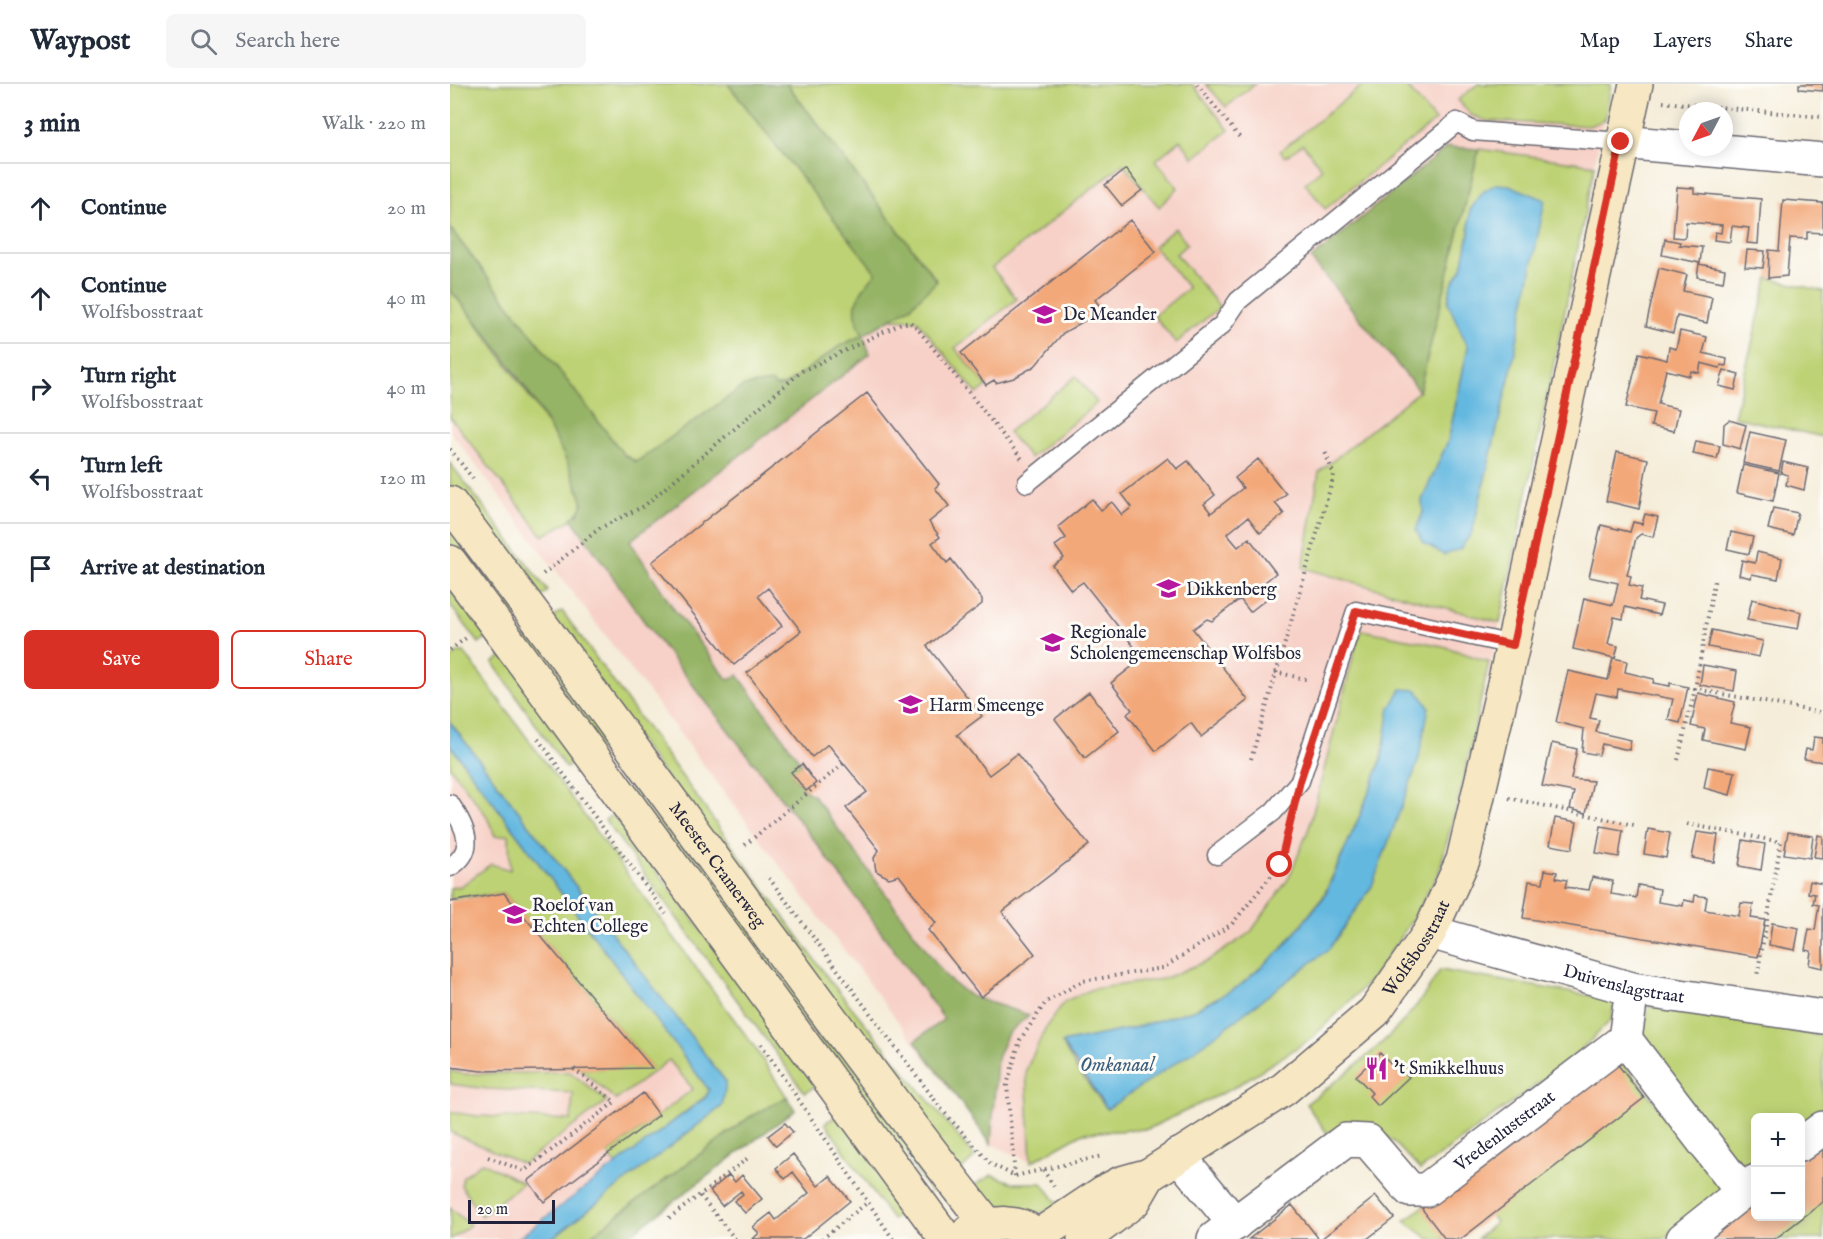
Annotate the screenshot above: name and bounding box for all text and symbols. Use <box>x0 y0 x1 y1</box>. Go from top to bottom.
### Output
search box <box>166 14 586 68</box>
text: Waypost <box>30 24 130 59</box>
icon: search <box>187 25 220 58</box>
text: Search here <box>235 27 340 55</box>
text: Map <box>1580 28 1620 55</box>
text: Layers <box>1653 28 1712 55</box>
text: Share <box>1745 28 1793 55</box>
north arrow <box>1679 102 1733 156</box>
text: 3 min <box>24 107 80 140</box>
text: Walk · 220 m <box>322 111 426 136</box>
route end <box>1607 128 1633 154</box>
icon: ahead <box>24 192 57 225</box>
text: Continue <box>81 194 167 222</box>
text: 20 m <box>387 196 426 221</box>
text: Continue <box>81 272 167 300</box>
icon: ahead <box>24 282 57 315</box>
text: 40 m <box>387 286 426 311</box>
text: Wolfsbosstraat <box>81 300 203 325</box>
school or university icon: De Meander <box>1032 301 1058 327</box>
place label: De Meander <box>1063 304 1157 327</box>
text: Turn right <box>81 362 176 390</box>
icon: right <box>24 372 57 405</box>
text: 40 m <box>387 376 426 401</box>
text: Wolfsbosstraat <box>81 390 203 415</box>
text: Turn left <box>81 452 163 480</box>
icon: left <box>24 462 57 495</box>
text: 120 m <box>380 466 426 491</box>
text: Wolfsbosstraat <box>81 480 203 505</box>
icon: arrive <box>24 552 57 585</box>
text: Arrive at destination <box>81 554 265 582</box>
school or university icon: Dikkenberg <box>1155 576 1181 602</box>
place label: Dikkenberg <box>1186 579 1277 602</box>
place label: Regionale Scholengemeenschap Wolfsbos <box>1070 622 1301 666</box>
school or university icon: Regionale Scholengemeenschap Wolfsbos <box>1039 629 1065 655</box>
button: Save <box>24 630 219 689</box>
button: Share <box>231 630 426 689</box>
school or university icon: Harm Smeenge <box>898 692 924 718</box>
place label: Harm Smeenge <box>929 695 1044 718</box>
street label: Meester Cramerweg <box>663 798 770 933</box>
route start <box>1266 851 1292 877</box>
place label: Roelof van Echten College <box>532 895 648 939</box>
street label: Wolfsbosstraat <box>1378 897 1456 1002</box>
school or university icon: Roelof van Echten College <box>501 902 527 928</box>
street label: Duivenslagstraat <box>1560 960 1686 1010</box>
water label: Omkanaal <box>1080 1053 1156 1078</box>
restaurant icon: 't Smikkelhuus <box>1363 1055 1389 1081</box>
place label: 't Smikkelhuus <box>1394 1058 1504 1081</box>
street label: Vredenluststraat <box>1449 1086 1560 1178</box>
map controls <box>1751 1113 1805 1221</box>
button: + <box>1751 1113 1805 1167</box>
button: − <box>1751 1167 1805 1221</box>
scale bar <box>468 1197 555 1224</box>
text: 20 m <box>477 1200 508 1220</box>

